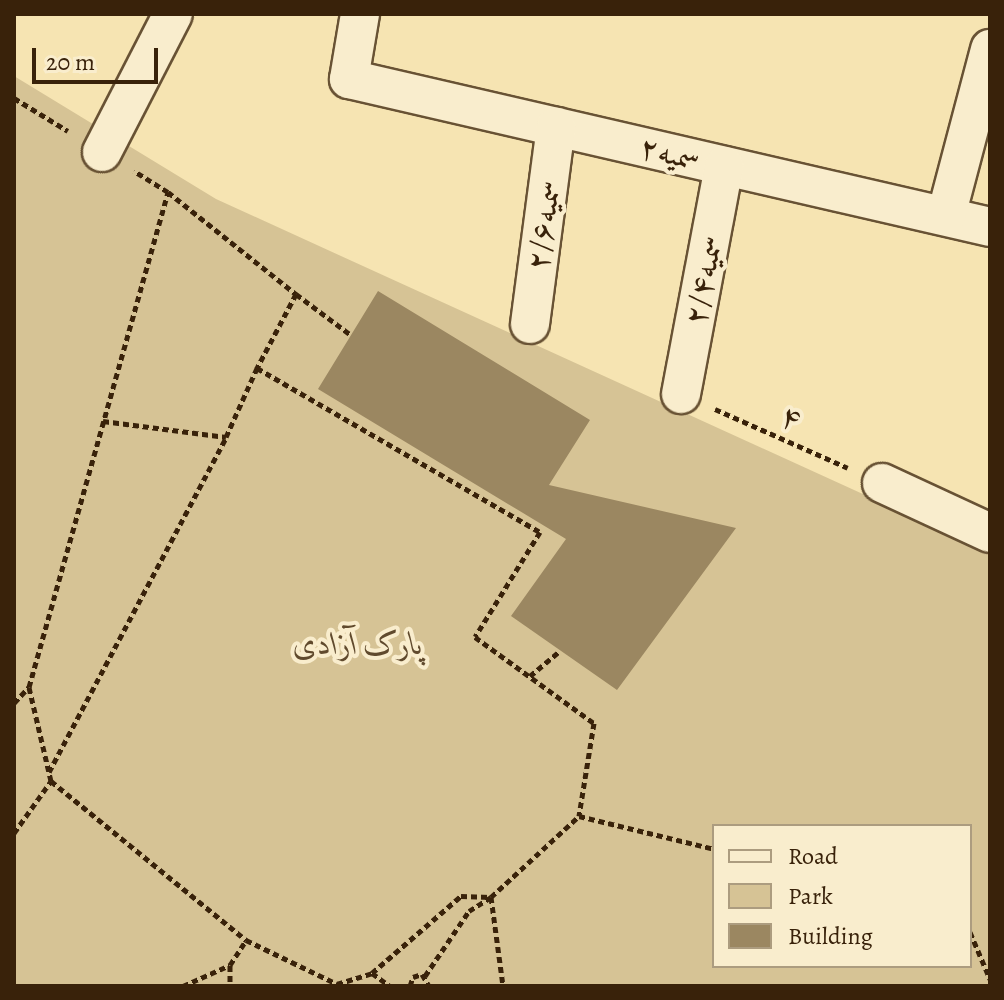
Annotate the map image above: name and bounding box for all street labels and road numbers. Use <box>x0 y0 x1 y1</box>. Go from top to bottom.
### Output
street label: ۲سمیه <box>636 127 704 179</box>
street label: سمیه۲/۶ <box>518 178 568 272</box>
street label: سمیه۲/۴ <box>676 232 730 328</box>
street label: ۴ <box>775 396 807 438</box>

